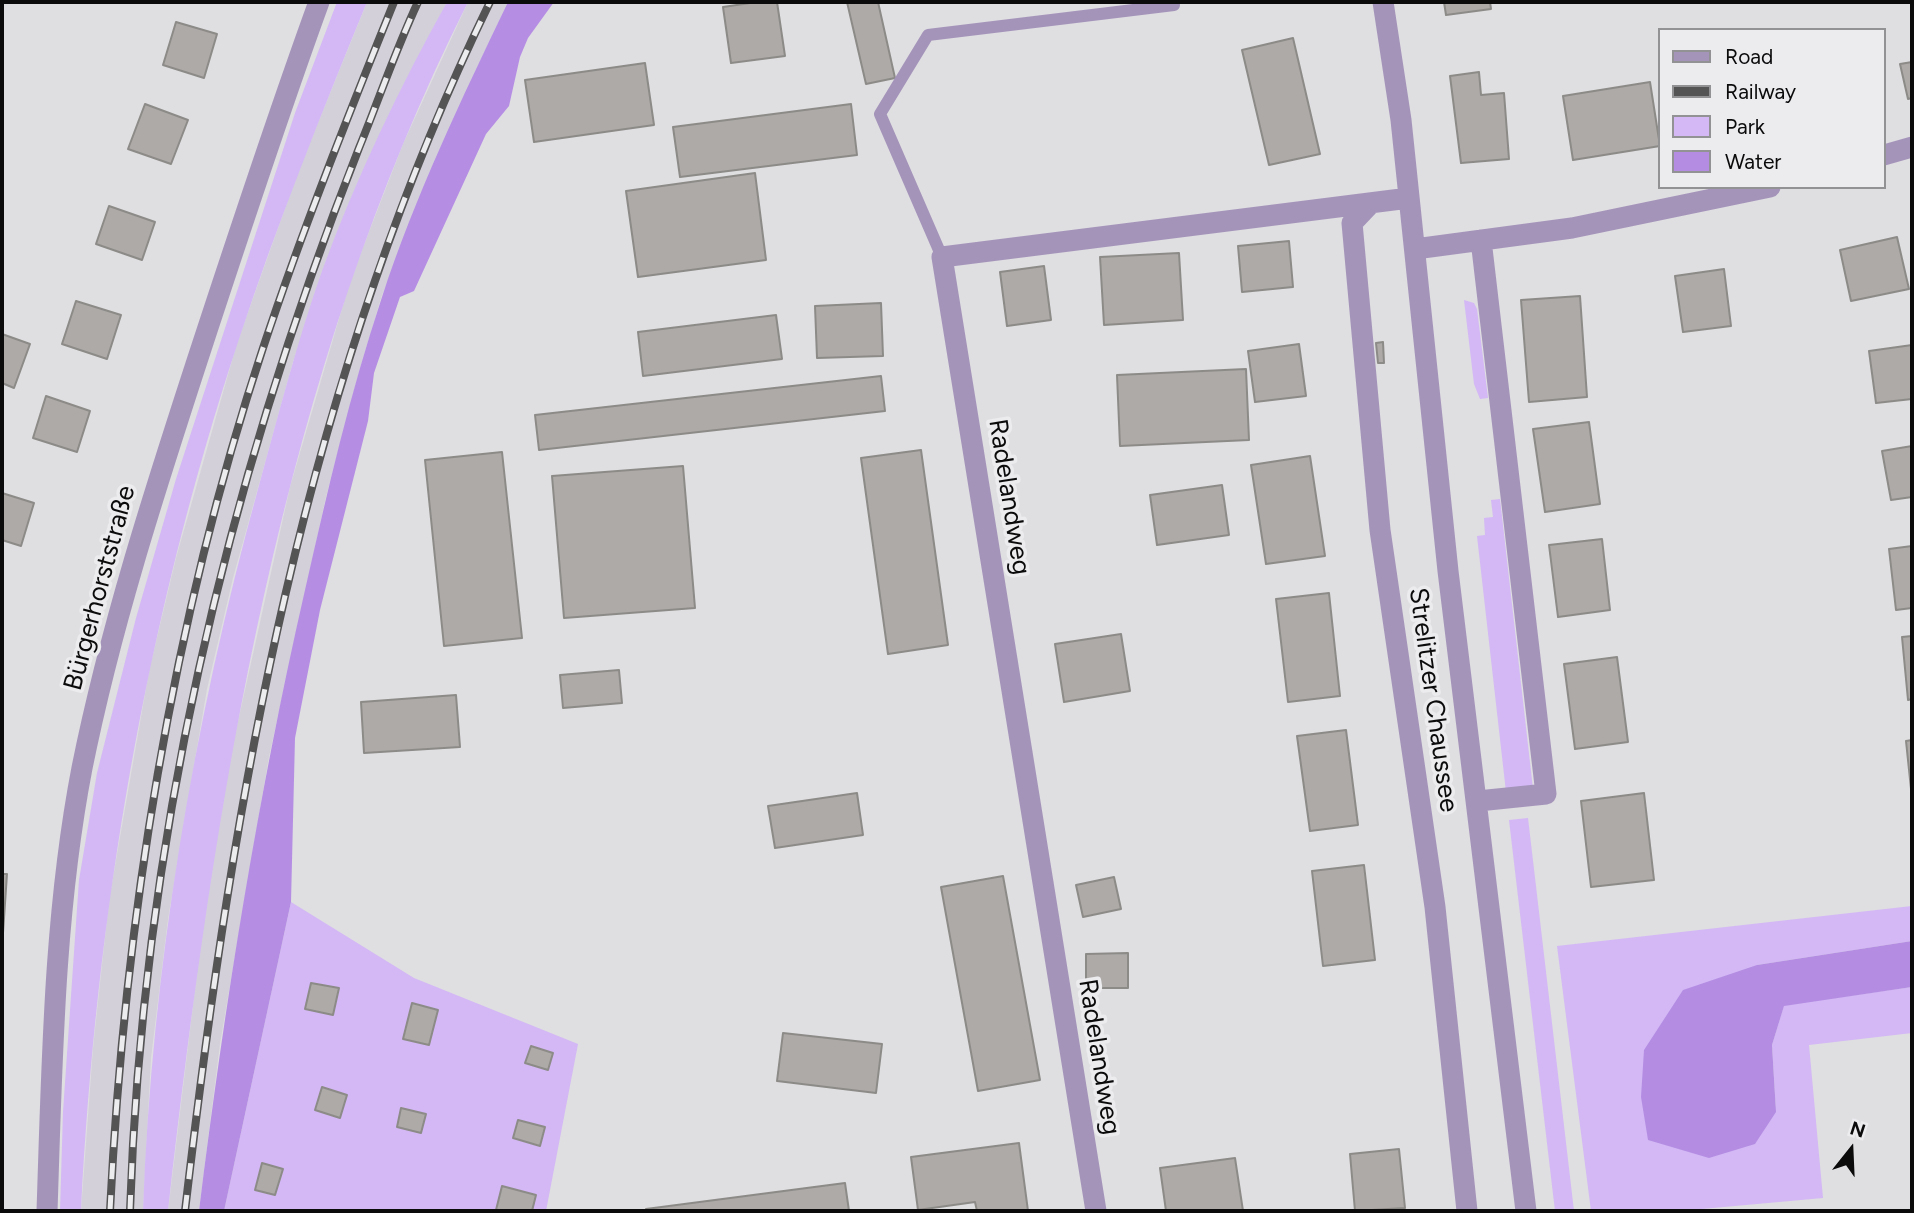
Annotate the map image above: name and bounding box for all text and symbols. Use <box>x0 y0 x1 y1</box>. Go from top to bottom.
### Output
legend <box>1658 28 1886 189</box>
text: Road <box>1725 44 1773 69</box>
text: Railway <box>1725 79 1796 104</box>
text: Park <box>1725 114 1765 139</box>
text: Water <box>1725 149 1781 174</box>
street label: Radelandweg <box>981 417 1037 577</box>
street label: Bürgerhorststraße <box>58 482 142 694</box>
street label: Strelitzer Chaussee <box>1402 586 1464 814</box>
street label: Radelandweg <box>1071 977 1127 1137</box>
north arrow <box>1816 1115 1886 1185</box>
text: N <box>1847 1116 1868 1143</box>

